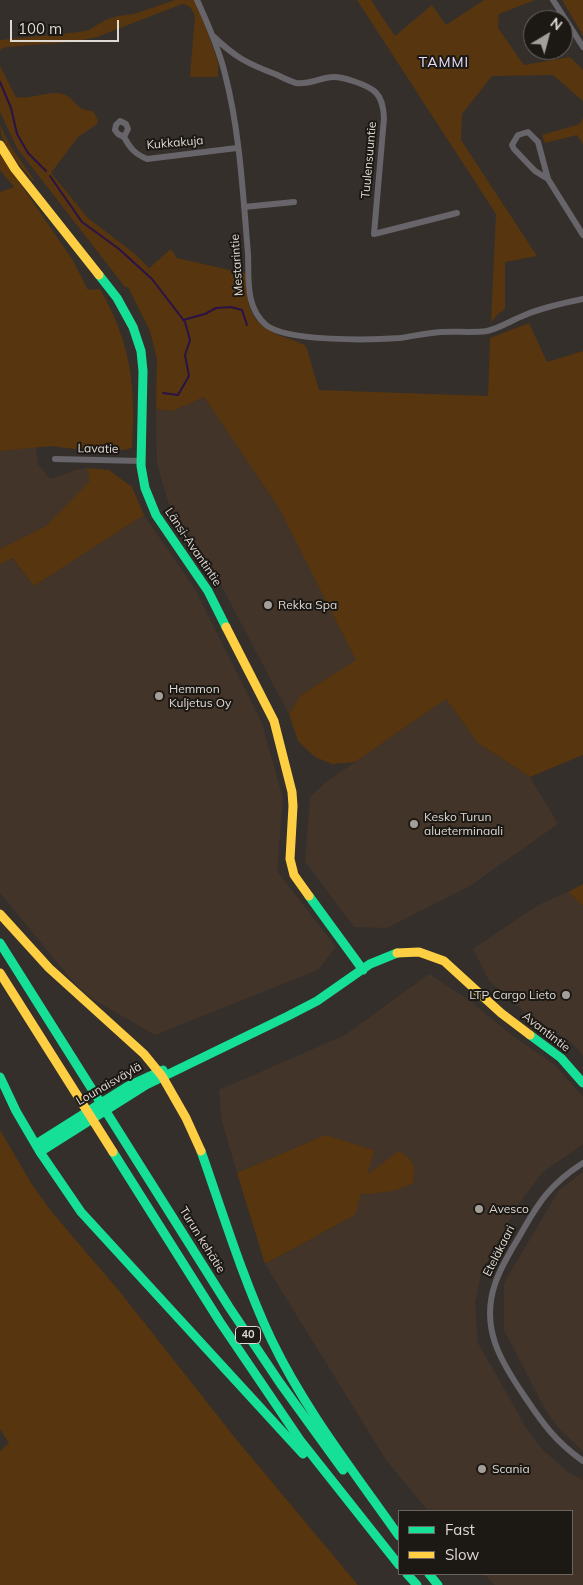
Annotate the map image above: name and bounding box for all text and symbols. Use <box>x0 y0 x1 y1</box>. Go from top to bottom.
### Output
scale bar <box>12 10 121 42</box>
north arrow <box>523 10 573 60</box>
text: N <box>547 13 566 34</box>
text: 100 m <box>18 19 62 38</box>
district label: TAMMI <box>418 55 470 71</box>
street label: Tuulensuuntie <box>358 121 380 199</box>
street label: Kukkakuja <box>146 133 204 153</box>
street label: Mestarintie <box>228 234 246 296</box>
street label: Lavatie <box>78 441 118 457</box>
street label: Länsi-Avantintie <box>162 505 224 589</box>
place label: Rekka Spa <box>278 598 337 612</box>
marker: Rekka Spa <box>262 599 274 611</box>
place label: Hemmon Kuljetus Oy <box>169 682 231 710</box>
marker: Hemmon Kuljetus Oy <box>153 690 165 702</box>
place label: Kesko Turun alueterminaali <box>424 810 503 838</box>
marker: Kesko Turun alueterminaali <box>408 818 420 830</box>
place label: LTP Cargo Lieto <box>469 988 556 1002</box>
marker: LTP Cargo Lieto <box>560 989 572 1001</box>
street label: Avantintie <box>519 1009 573 1055</box>
street label: Lounaisväylä <box>74 1059 144 1109</box>
place label: Avesco <box>489 1202 529 1216</box>
marker: Avesco <box>473 1203 485 1215</box>
street label: Turun kehätie <box>176 1204 228 1276</box>
street label: Eteläkaari <box>480 1223 518 1279</box>
road number: 40 <box>236 1326 260 1344</box>
place label: Scania <box>492 1462 530 1476</box>
marker: Scania <box>476 1463 488 1475</box>
legend <box>398 1510 573 1575</box>
text: Fast <box>445 1520 475 1539</box>
text: Slow <box>445 1545 479 1564</box>

